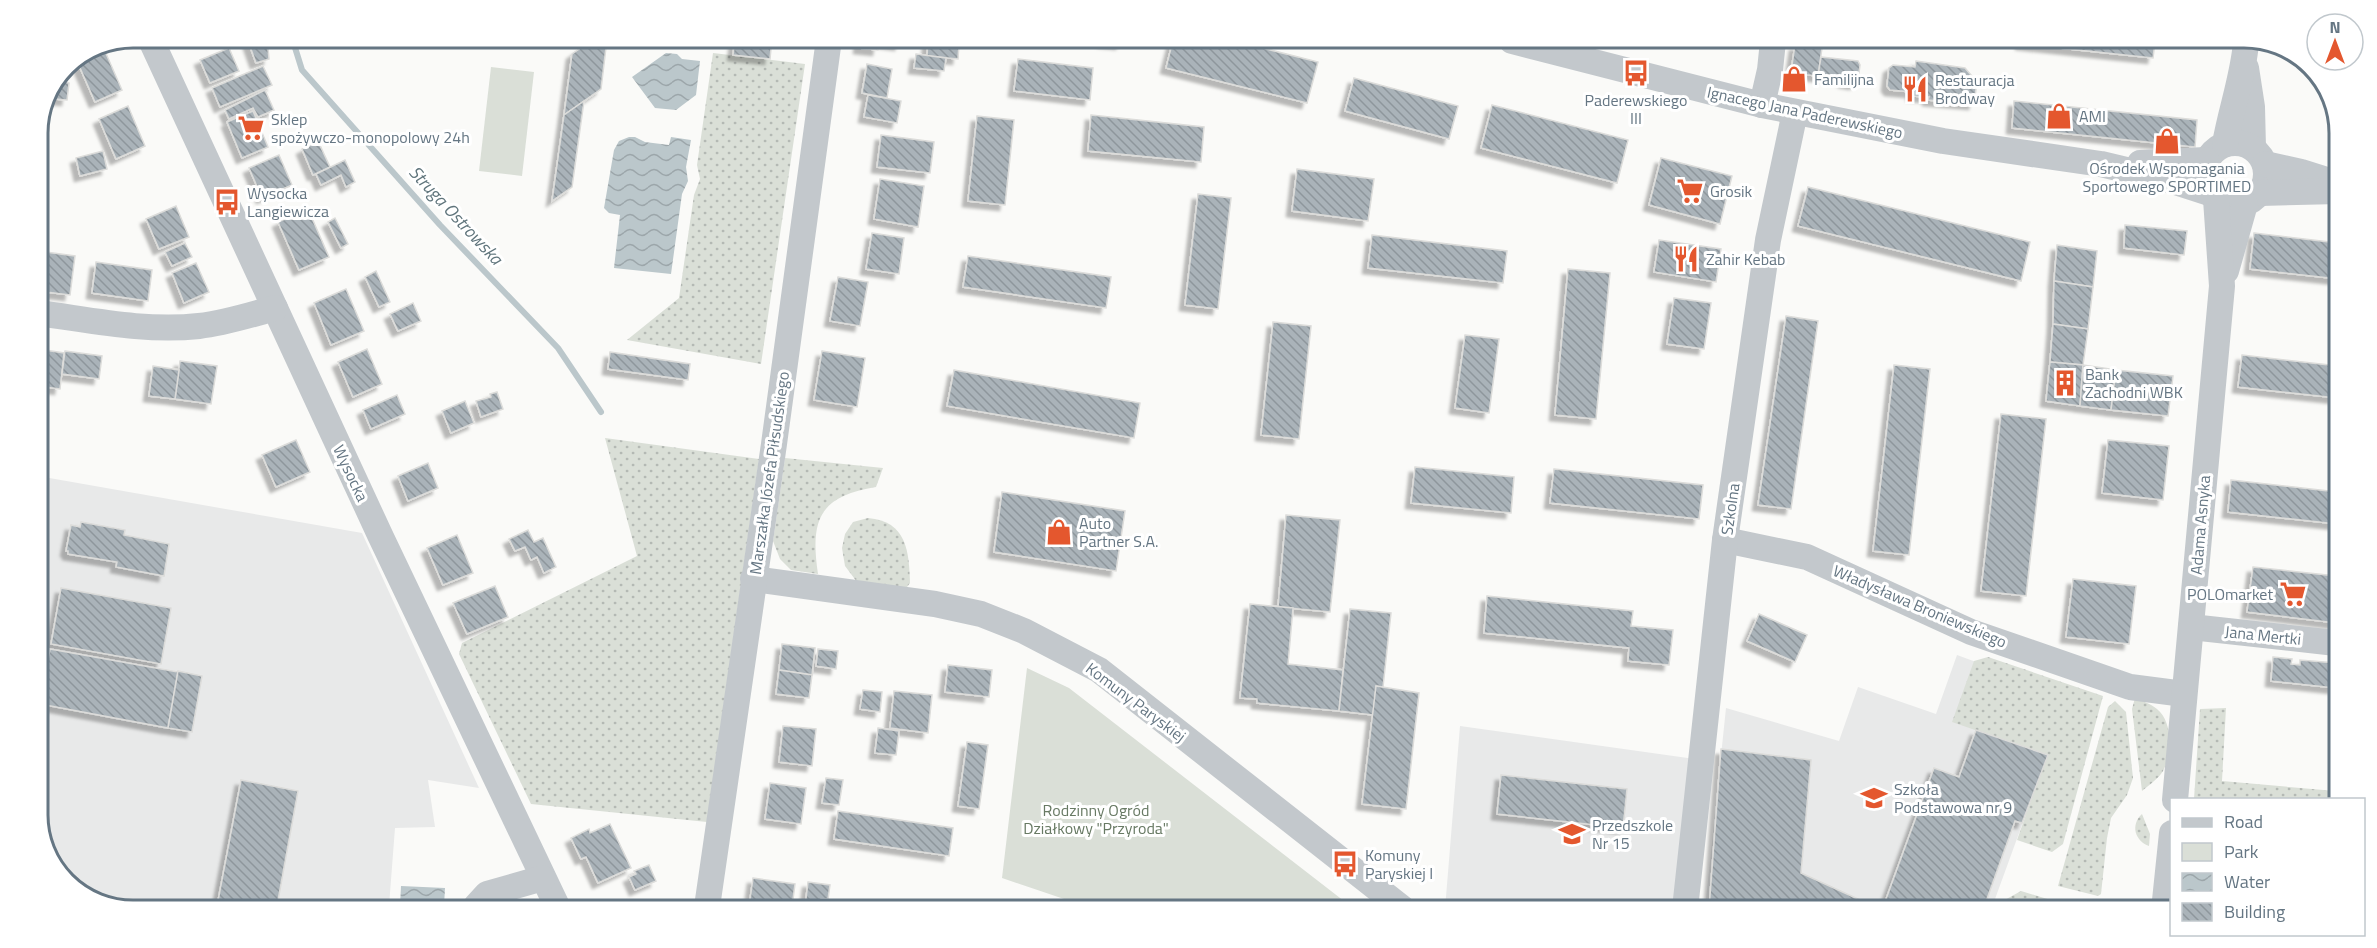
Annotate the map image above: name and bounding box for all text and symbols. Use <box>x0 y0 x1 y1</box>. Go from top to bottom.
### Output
north arrow <box>2305 12 2365 72</box>
text: N <box>2329 15 2341 39</box>
bus stop icon: Paderewskiego III <box>1621 58 1651 88</box>
shop icon: Familijna <box>1779 64 1809 94</box>
place label: Familijna <box>1814 67 1874 91</box>
place label: Restauracja Brodway <box>1935 68 2014 110</box>
restaurant icon: Restauracja Brodway <box>1900 74 1930 104</box>
street label: Ignacego Jana Paderewskiego <box>1705 80 1905 144</box>
place label: Paderewskiego III <box>1585 88 1687 130</box>
shop icon: AMI <box>2044 101 2074 131</box>
place label: AMI <box>2079 104 2106 128</box>
place label: Sklep spożywczo-monopolowy 24h <box>271 107 470 149</box>
supermarket icon: Sklep spożywczo-monopolowy 24h <box>236 113 266 143</box>
shop icon: Ośrodek Wspomagania Sportowego SPORTIMED <box>2152 126 2182 156</box>
place label: Ośrodek Wspomagania Sportowego SPORTIMED <box>2083 156 2251 198</box>
water label: Struga Ostrowska <box>403 159 510 271</box>
supermarket icon: Grosik <box>1675 176 1705 206</box>
place label: Grosik <box>1710 179 1753 203</box>
place label: Wysocka Langiewicza <box>247 181 329 223</box>
bus stop icon: Wysocka Langiewicza <box>212 187 242 217</box>
restaurant icon: Zahir Kebab <box>1671 244 1701 274</box>
place label: Zahir Kebab <box>1706 247 1786 271</box>
place label: Bank Zachodni WBK <box>2085 362 2183 404</box>
building icon: Bank Zachodni WBK <box>2050 368 2080 398</box>
street label: Marszałka Józefa Piłsudskiego <box>743 370 795 576</box>
street label: Wysocka <box>327 441 375 505</box>
street label: Adama Asnyka <box>2184 474 2216 576</box>
street label: Szkolna <box>1714 482 1746 536</box>
place label: Auto Partner S.A. <box>1079 511 1158 553</box>
shop icon: Auto Partner S.A. <box>1044 517 1074 547</box>
street label: Władysława Broniewskiego <box>1829 559 2011 653</box>
supermarket icon: POLOmarket <box>2278 579 2308 609</box>
place label: POLOmarket <box>2187 582 2273 606</box>
street label: Jana Mertki <box>2224 619 2302 651</box>
street label: Komuny Paryskiej <box>1081 656 1191 748</box>
place label: Szkoła Podstawowa nr 9 <box>1894 777 2012 819</box>
school or university icon: Szkoła Podstawowa nr 9 <box>1859 783 1889 813</box>
park label: Rodzinny Ogród Działkowy "Przyroda" <box>1023 798 1169 840</box>
legend <box>2170 798 2365 936</box>
text: Road <box>2224 808 2263 835</box>
place label: Przedszkole Nr 15 <box>1592 813 1673 855</box>
school or university icon: Przedszkole Nr 15 <box>1557 819 1587 849</box>
text: Park <box>2224 838 2259 865</box>
place label: Komuny Paryskiej I <box>1365 843 1433 885</box>
bus stop icon: Komuny Paryskiej I <box>1330 849 1360 879</box>
text: Water <box>2224 868 2270 895</box>
text: Building <box>2224 898 2285 925</box>

